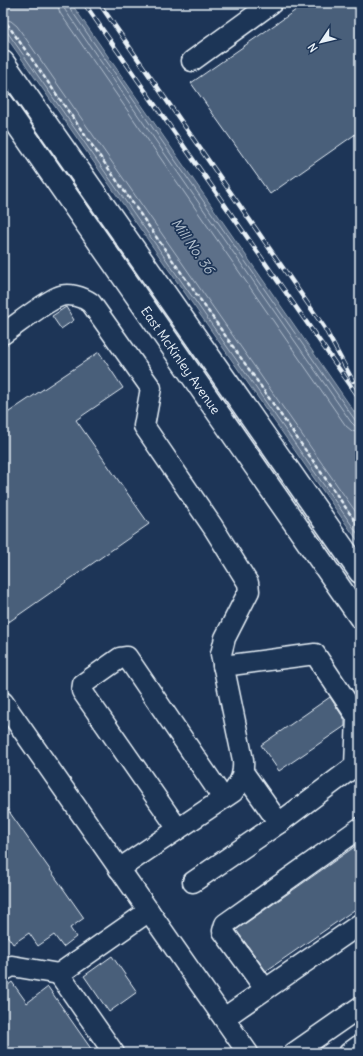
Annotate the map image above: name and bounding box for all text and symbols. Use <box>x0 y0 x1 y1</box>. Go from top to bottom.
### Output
north arrow <box>301 22 341 62</box>
text: N <box>305 41 321 55</box>
water label: Mill No. 36 <box>167 215 220 279</box>
street label: East McKinley Avenue <box>137 303 224 417</box>

